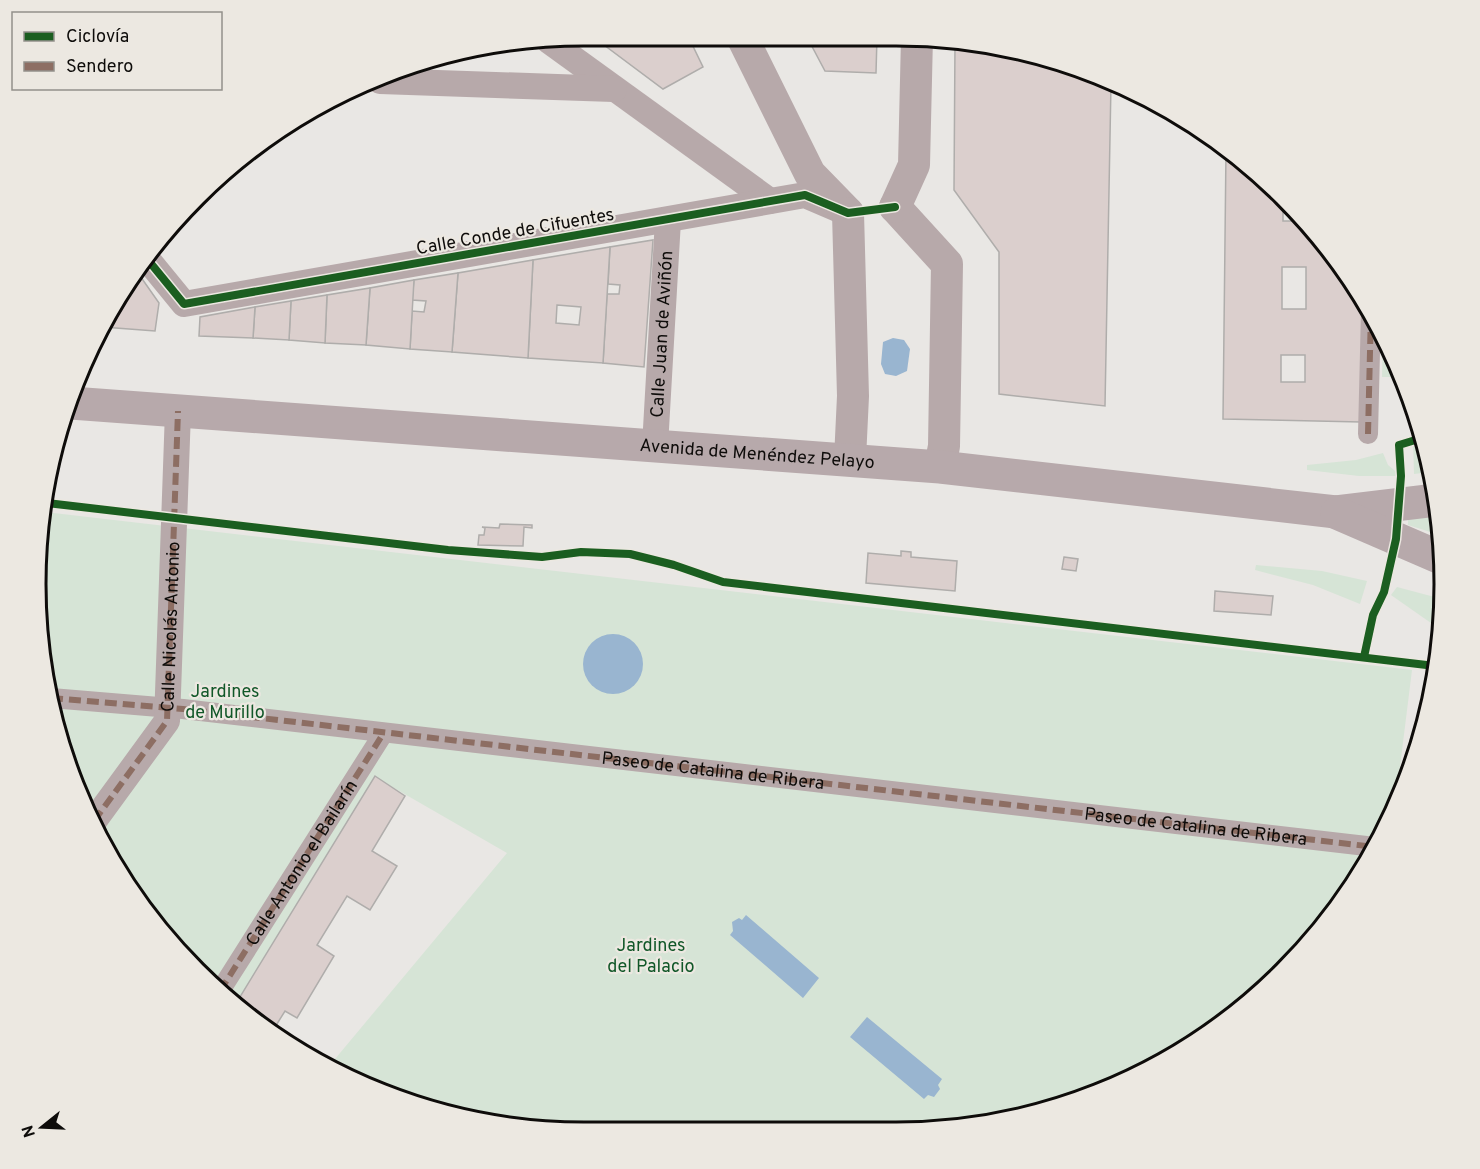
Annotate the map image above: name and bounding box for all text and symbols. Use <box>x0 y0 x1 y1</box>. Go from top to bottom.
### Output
legend <box>12 12 222 90</box>
text: Ciclovía <box>66 26 129 49</box>
text: Sendero <box>66 56 133 79</box>
street label: Calle Conde de Cifuentes <box>414 204 616 261</box>
street label: Calle Juan de Aviñón <box>647 250 679 419</box>
street label: Avenida de Menéndez Pelayo <box>639 435 875 475</box>
street label: Calle Nicolás Antonio <box>157 541 186 713</box>
park label: Jardines de Murillo <box>185 681 265 725</box>
street label: Paseo de Catalina de Ribera <box>600 748 826 796</box>
street label: Calle Antonio el Bailarín <box>241 776 364 951</box>
street label: Paseo de Catalina de Ribera <box>1083 803 1308 852</box>
park label: Jardines del Palacio <box>607 935 695 979</box>
north arrow <box>12 1097 72 1157</box>
text: N <box>18 1122 41 1140</box>

